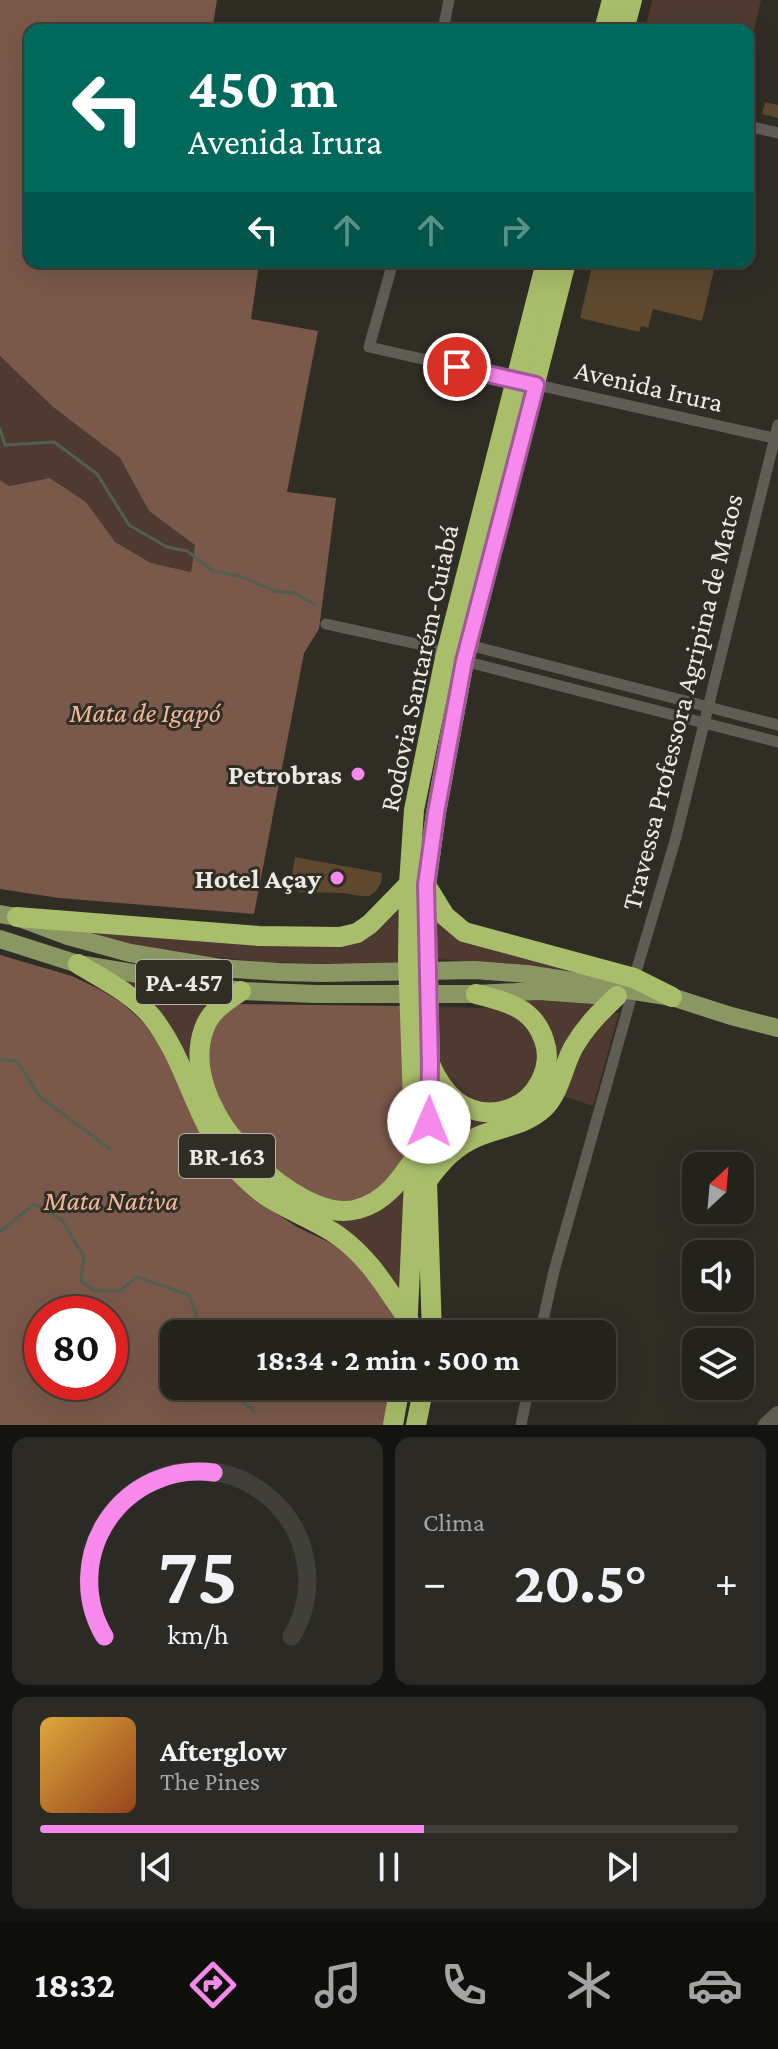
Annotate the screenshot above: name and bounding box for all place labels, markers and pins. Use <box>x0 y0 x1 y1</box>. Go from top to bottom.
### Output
pin <box>423 333 491 401</box>
place label: Petrobras <box>228 759 342 790</box>
marker: Petrobras <box>349 765 367 783</box>
place label: Hotel Açay <box>195 863 321 894</box>
marker: Hotel Açay <box>328 869 346 887</box>

